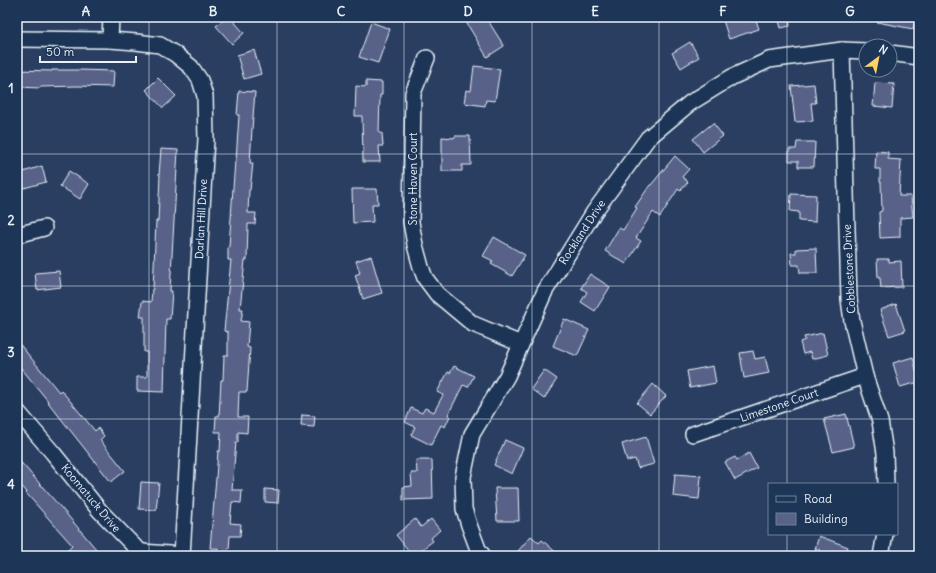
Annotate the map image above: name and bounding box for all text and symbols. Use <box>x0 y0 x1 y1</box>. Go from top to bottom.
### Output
text: A <box>82 3 91 20</box>
text: B <box>209 3 218 20</box>
text: C <box>337 3 346 20</box>
text: D <box>463 3 473 20</box>
text: E <box>591 3 599 20</box>
text: F <box>719 3 727 20</box>
text: G <box>845 3 855 20</box>
scale bar <box>40 38 136 64</box>
north arrow <box>858 38 898 78</box>
text: N <box>876 42 890 57</box>
text: 50 m <box>46 44 75 59</box>
text: 1 <box>8 80 14 97</box>
street label: Stone Haven Court <box>406 132 420 226</box>
street label: Darlan Hill Drive <box>192 179 210 259</box>
street label: Rockland Drive <box>556 197 608 267</box>
text: 2 <box>7 212 15 229</box>
street label: Cobblestone Drive <box>840 224 858 314</box>
text: 3 <box>7 344 15 361</box>
street label: Limestone Court <box>738 385 820 425</box>
street label: Koomatuck Drive <box>58 461 124 535</box>
text: 4 <box>7 476 15 493</box>
legend <box>768 483 898 535</box>
text: Road <box>804 491 832 506</box>
text: Building <box>804 511 848 526</box>

